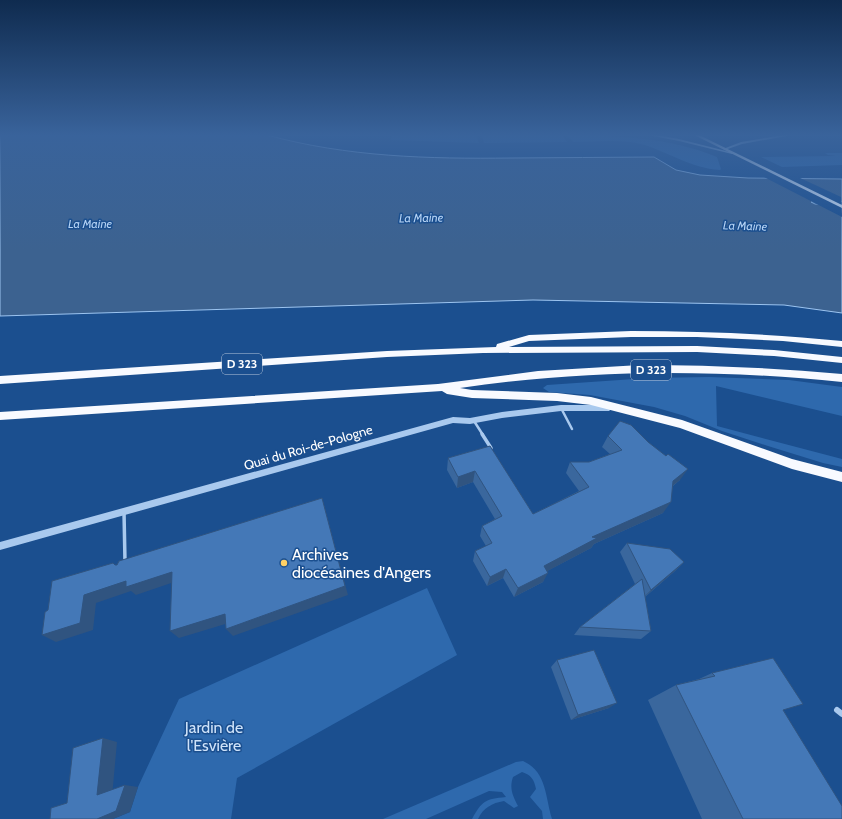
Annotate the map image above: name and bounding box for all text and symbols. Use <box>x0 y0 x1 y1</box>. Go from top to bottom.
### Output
water label: La Maine <box>399 210 444 225</box>
water label: La Maine <box>68 216 113 231</box>
water label: La Maine <box>723 217 768 234</box>
road number: D 323 <box>222 354 262 374</box>
road number: D 323 <box>631 360 671 380</box>
street label: Quai du Roi-de-Pologne <box>242 421 374 473</box>
place label: Archives diocésaines d'Angers <box>292 545 431 582</box>
marker: Archives diocésaines d'Angers <box>279 558 289 568</box>
park label: Jardin de l'Esvière <box>184 718 243 755</box>

